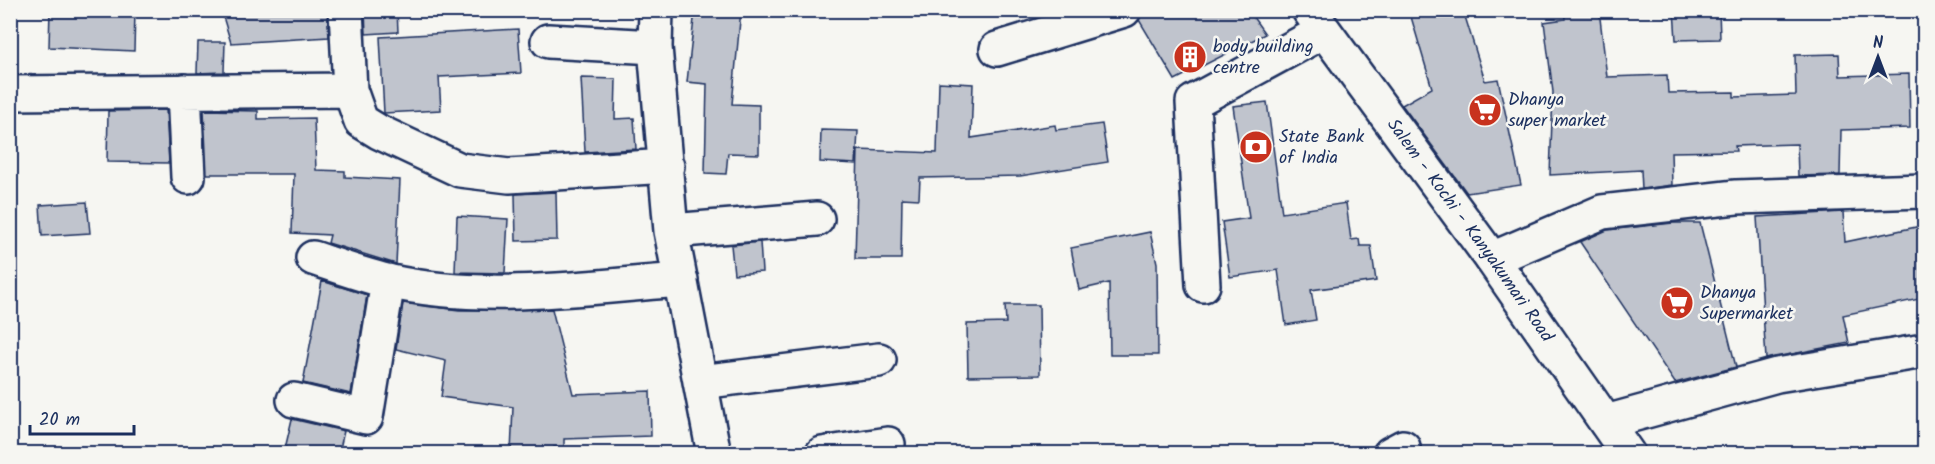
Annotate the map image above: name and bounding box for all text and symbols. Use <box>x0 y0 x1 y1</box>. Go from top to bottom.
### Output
north arrow <box>1848 27 1908 87</box>
text: N <box>1873 31 1883 56</box>
place label: body building centre <box>1213 33 1313 83</box>
building icon: body building centre <box>1172 39 1208 75</box>
place label: Dhanya super market <box>1508 86 1607 136</box>
supermarket icon: Dhanya super market <box>1467 92 1503 128</box>
street label: Salem - Kochi - Kanyakumari Road <box>1379 113 1561 349</box>
place label: State Bank of India <box>1279 123 1365 173</box>
bank icon: State Bank of India <box>1238 129 1274 165</box>
place label: Dhanya Supermarket <box>1700 279 1794 329</box>
supermarket icon: Dhanya Supermarket <box>1659 285 1695 321</box>
scale bar <box>30 398 134 436</box>
text: 20 m <box>39 406 80 435</box>

